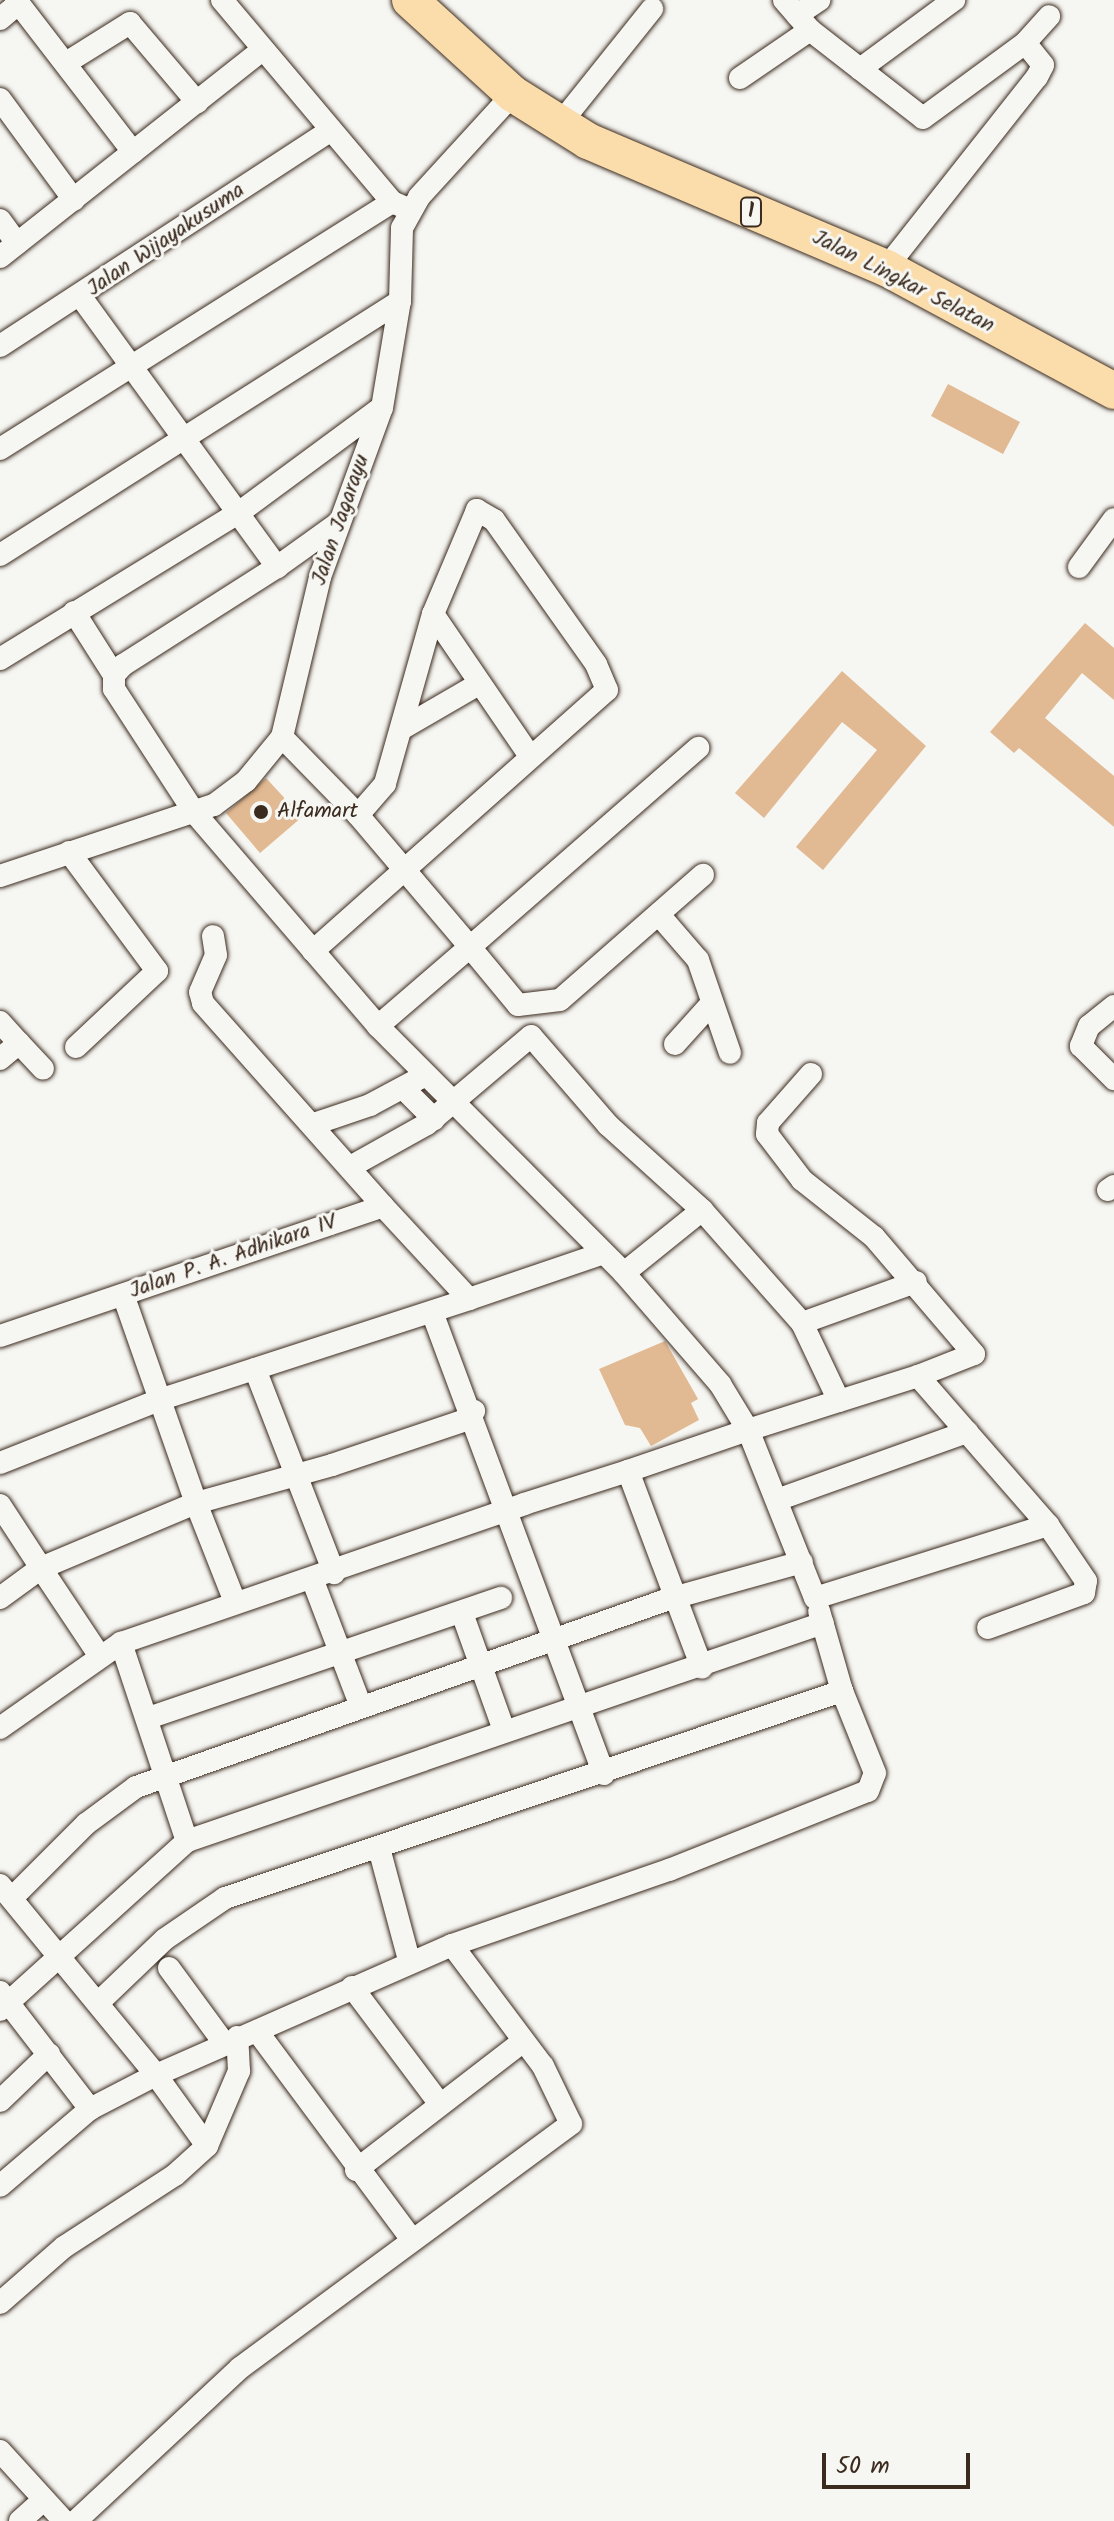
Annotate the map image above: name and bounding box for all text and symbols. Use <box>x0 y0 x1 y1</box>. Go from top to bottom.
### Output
street label: Jalan Wijayakusuma <box>82 177 250 303</box>
road number: 1 <box>739 196 763 228</box>
street label: Jalan Lingkar Selatan <box>808 225 998 339</box>
street label: Jalan Jagarayu <box>306 451 376 589</box>
place label: Alfamart <box>277 799 358 825</box>
marker: Alfamart <box>252 803 270 821</box>
street label: Jalan P. A. Adhikara IV <box>126 1209 340 1305</box>
scale bar <box>826 2437 974 2487</box>
text: 50 m <box>836 2447 890 2486</box>

